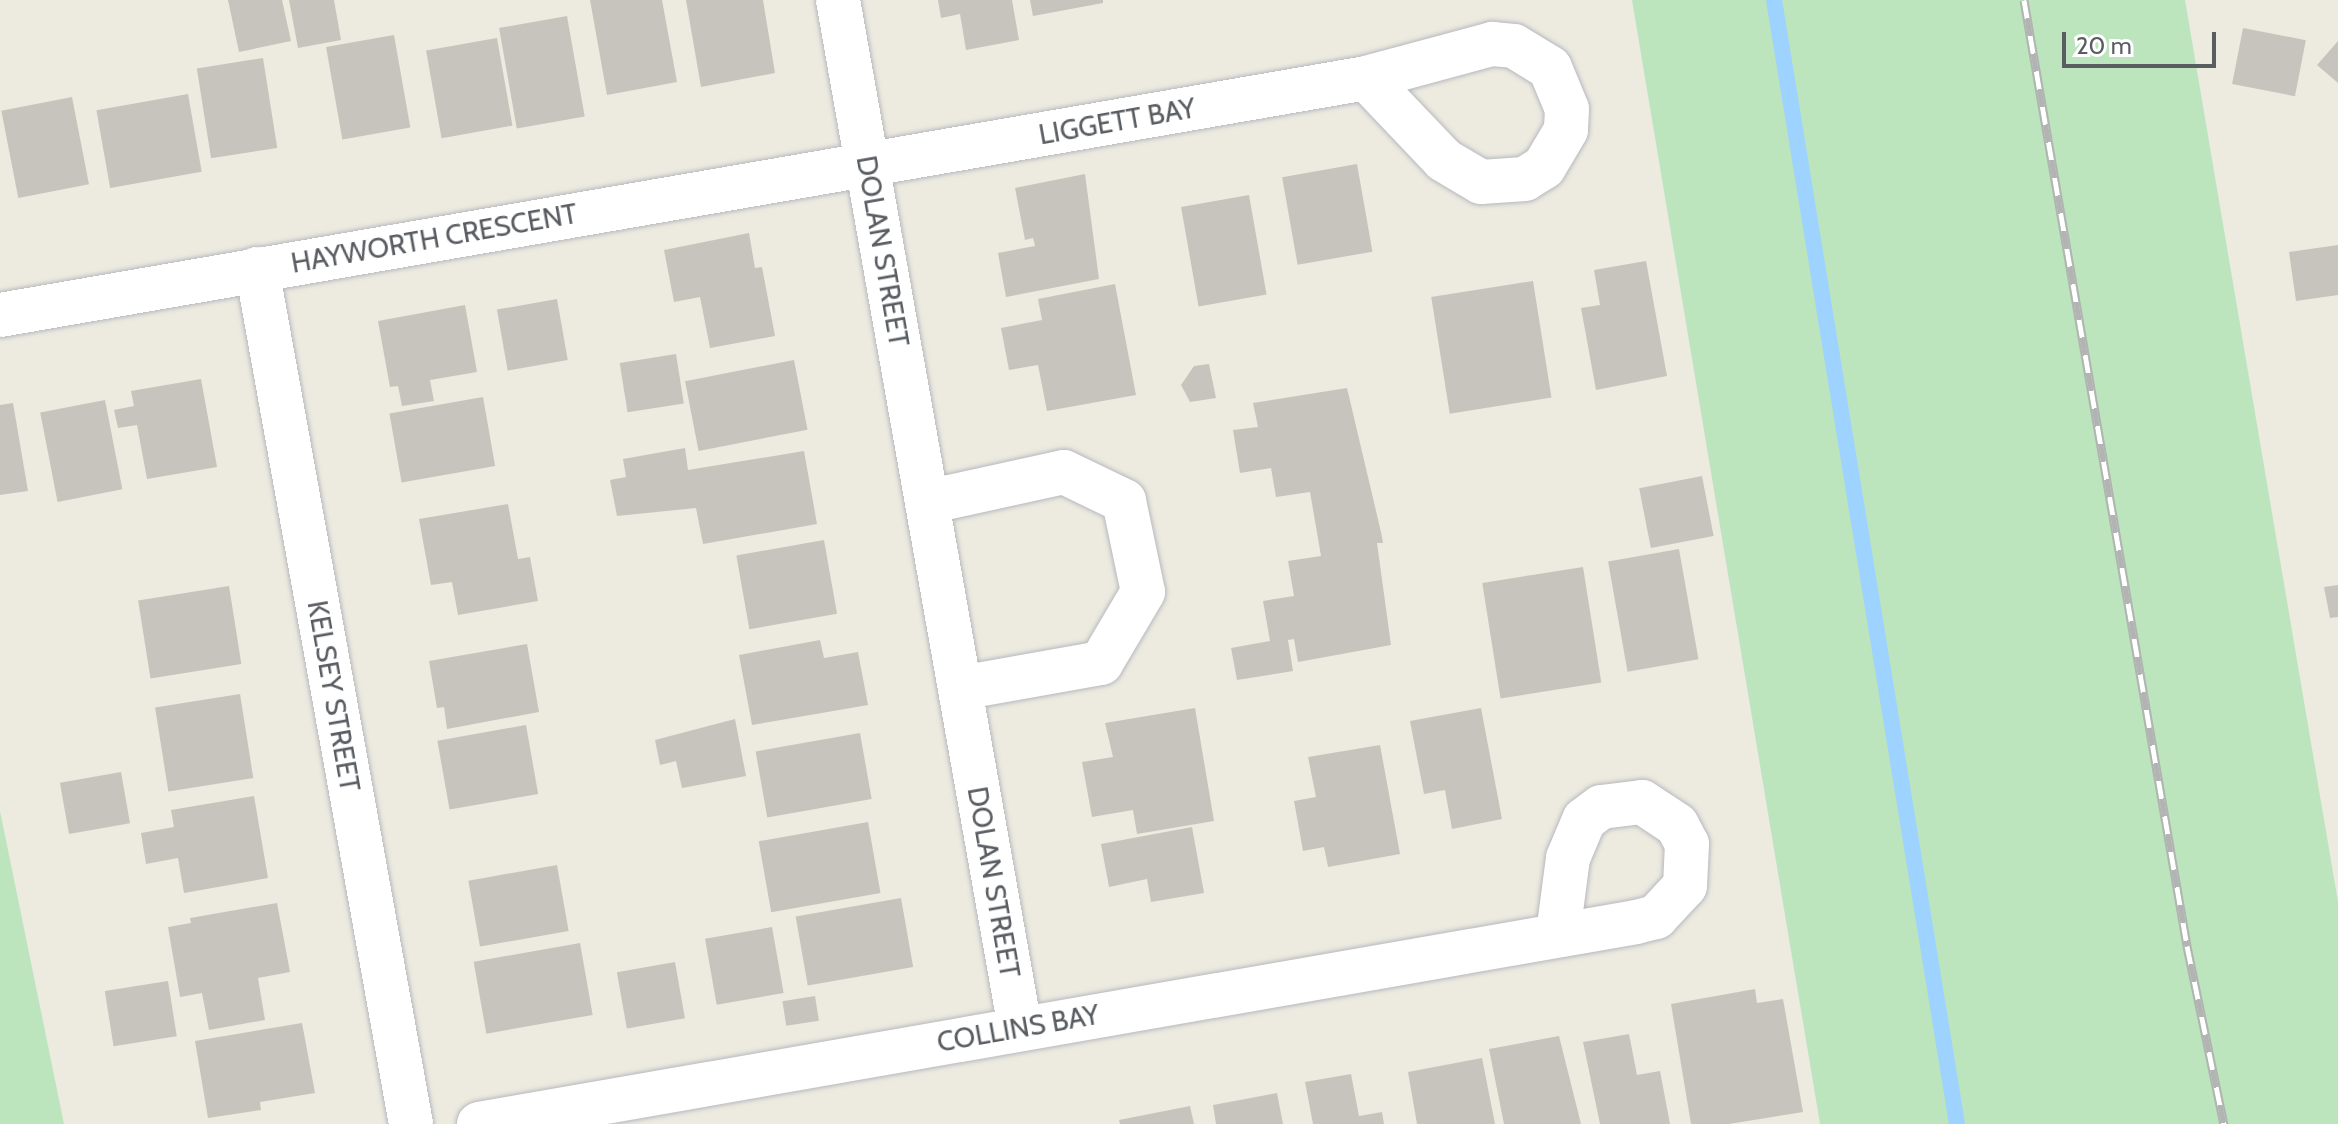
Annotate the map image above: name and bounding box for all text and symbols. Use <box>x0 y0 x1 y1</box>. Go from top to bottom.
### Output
scale bar <box>2066 16 2220 66</box>
text: 20 m <box>2076 31 2132 60</box>
street label: LIGGETT BAY <box>1036 91 1198 151</box>
street label: DOLAN STREET <box>850 153 916 349</box>
street label: HAYWORTH CRESCENT <box>288 196 580 280</box>
street label: KELSEY STREET <box>301 598 367 794</box>
street label: DOLAN STREET <box>961 784 1027 980</box>
street label: COLLINS BAY <box>934 997 1102 1059</box>

